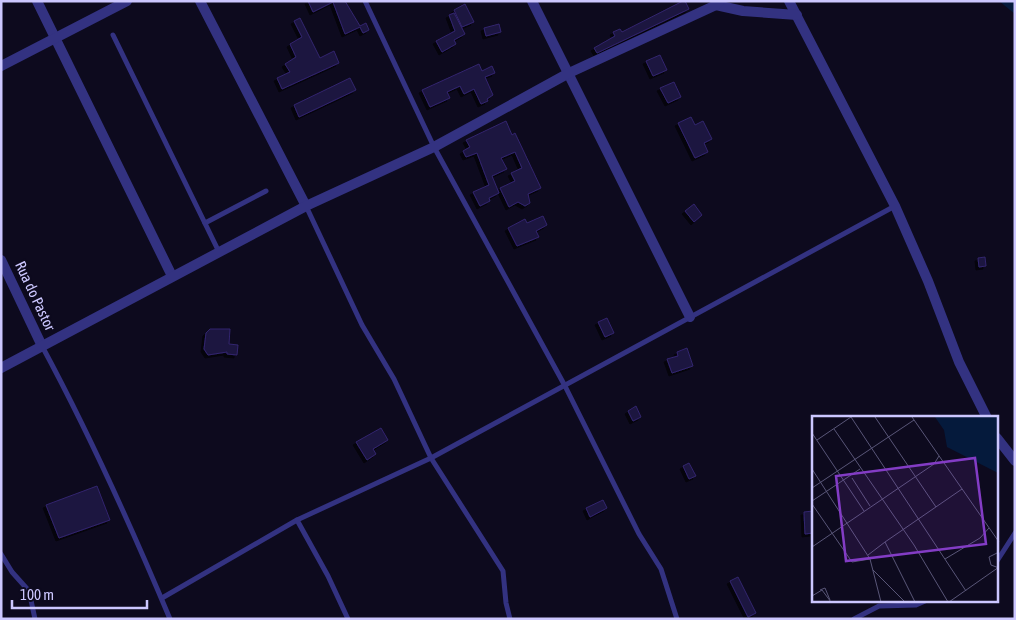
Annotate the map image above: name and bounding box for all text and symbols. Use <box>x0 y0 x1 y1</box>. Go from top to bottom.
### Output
street label: Rua do Pastor <box>12 258 59 334</box>
inset map <box>812 416 998 602</box>
scale bar <box>12 578 148 610</box>
text: 100 m <box>20 586 54 603</box>

